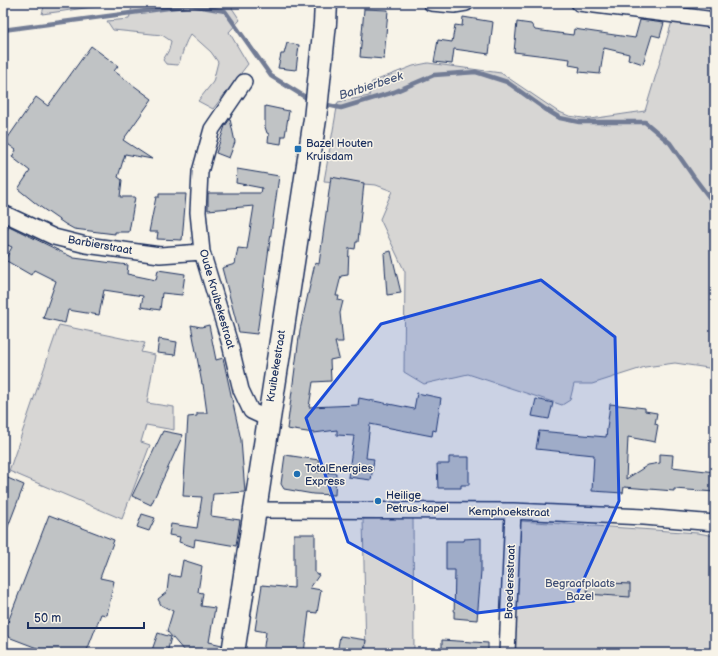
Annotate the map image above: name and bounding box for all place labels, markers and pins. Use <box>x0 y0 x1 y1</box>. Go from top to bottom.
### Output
place label: Bazel Houten Kruisdam <box>306 137 373 163</box>
marker: Bazel Houten Kruisdam <box>293 144 303 154</box>
place label: TotalEnergies Express <box>305 462 373 488</box>
marker: TotalEnergies Express <box>292 469 302 479</box>
place label: Heilige Petrus-kapel <box>386 489 449 515</box>
marker: Heilige Petrus-kapel <box>373 496 383 506</box>

